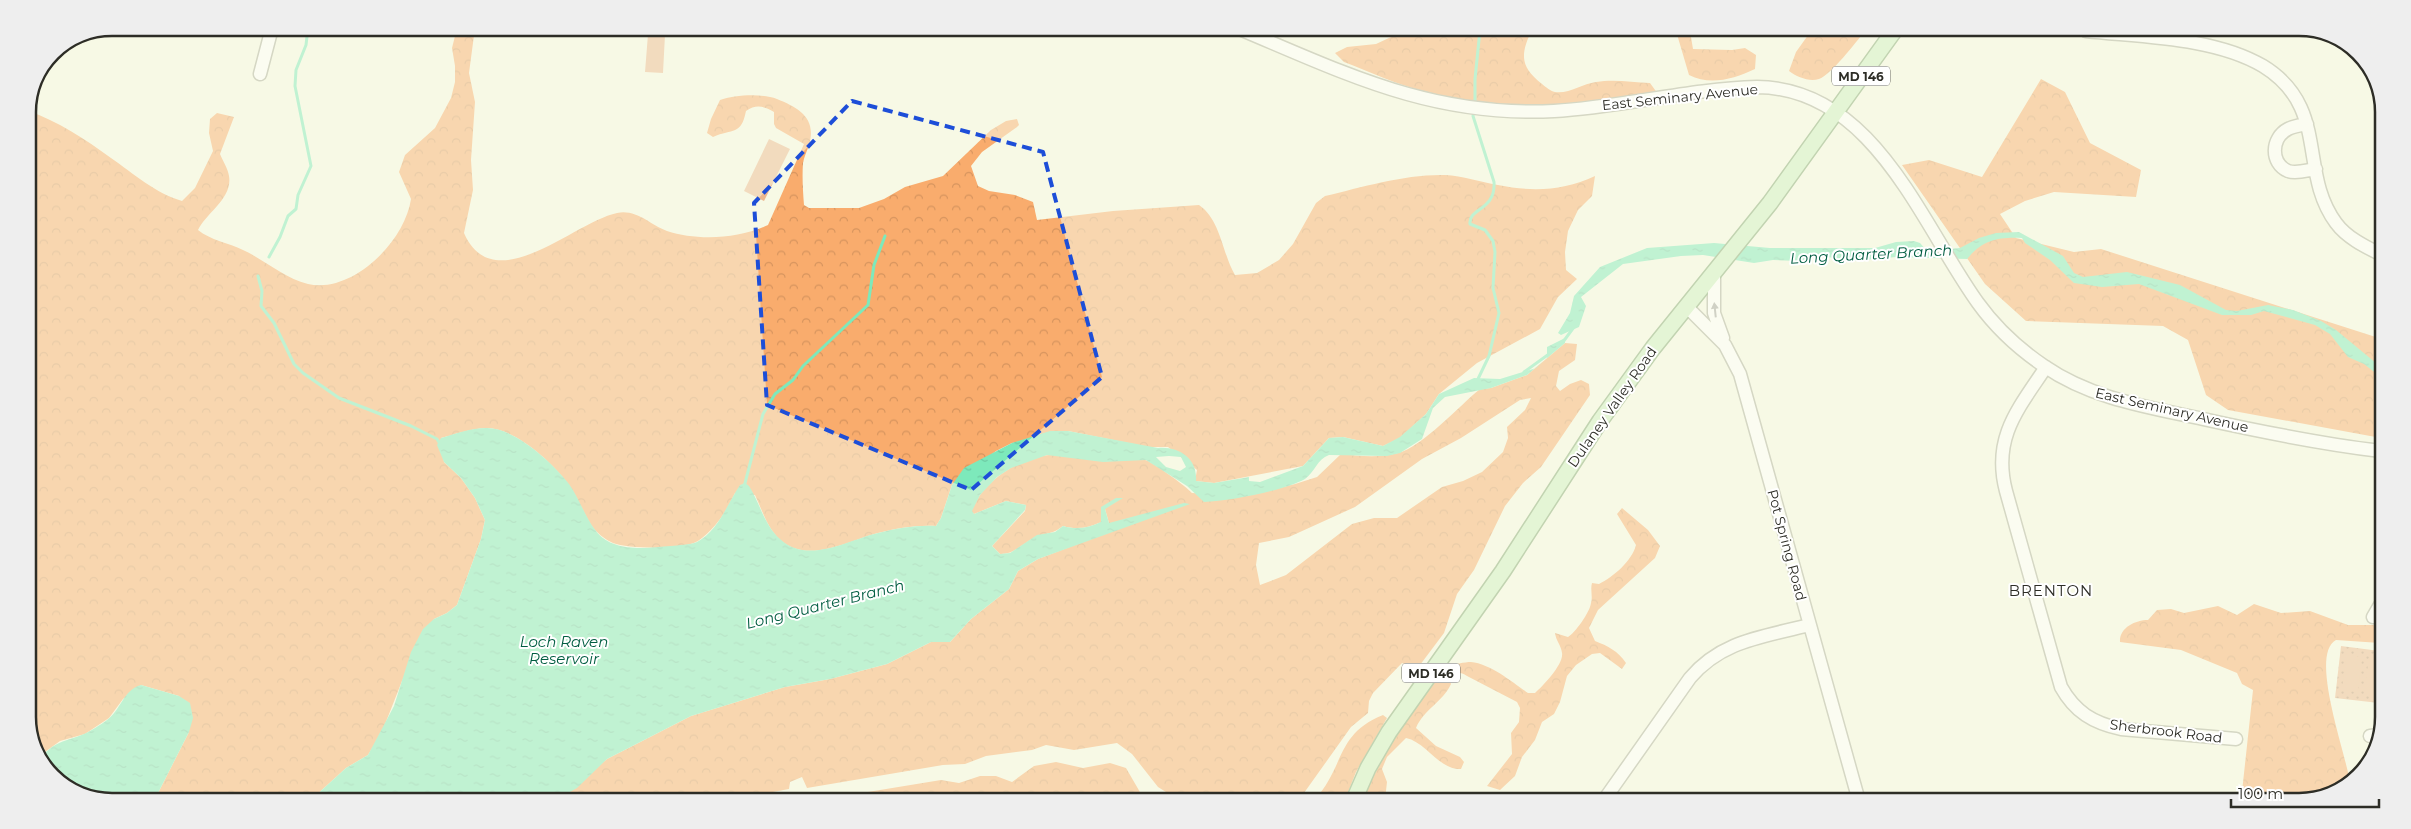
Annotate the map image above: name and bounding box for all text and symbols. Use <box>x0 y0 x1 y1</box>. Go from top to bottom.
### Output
road number: MD 146 <box>1832 66 1890 85</box>
street label: East Seminary Avenue <box>1601 80 1759 114</box>
water label: Long Quarter Branch <box>1789 240 1953 268</box>
one-way arrow <box>1711 301 1719 317</box>
street label: Dulaney Valley Road <box>1564 343 1660 471</box>
street label: East Seminary Avenue <box>2094 384 2250 436</box>
street label: Pot Spring Road <box>1763 487 1811 603</box>
water label: Long Quarter Branch <box>744 575 906 633</box>
district label: BRENTON <box>2009 581 2093 600</box>
water label: Loch Raven Reservoir <box>520 632 608 668</box>
road number: MD 146 <box>1402 664 1460 682</box>
street label: Sherbrook Road <box>2109 715 2223 747</box>
scale bar <box>2231 776 2378 808</box>
text: 100 m <box>2238 784 2283 803</box>

